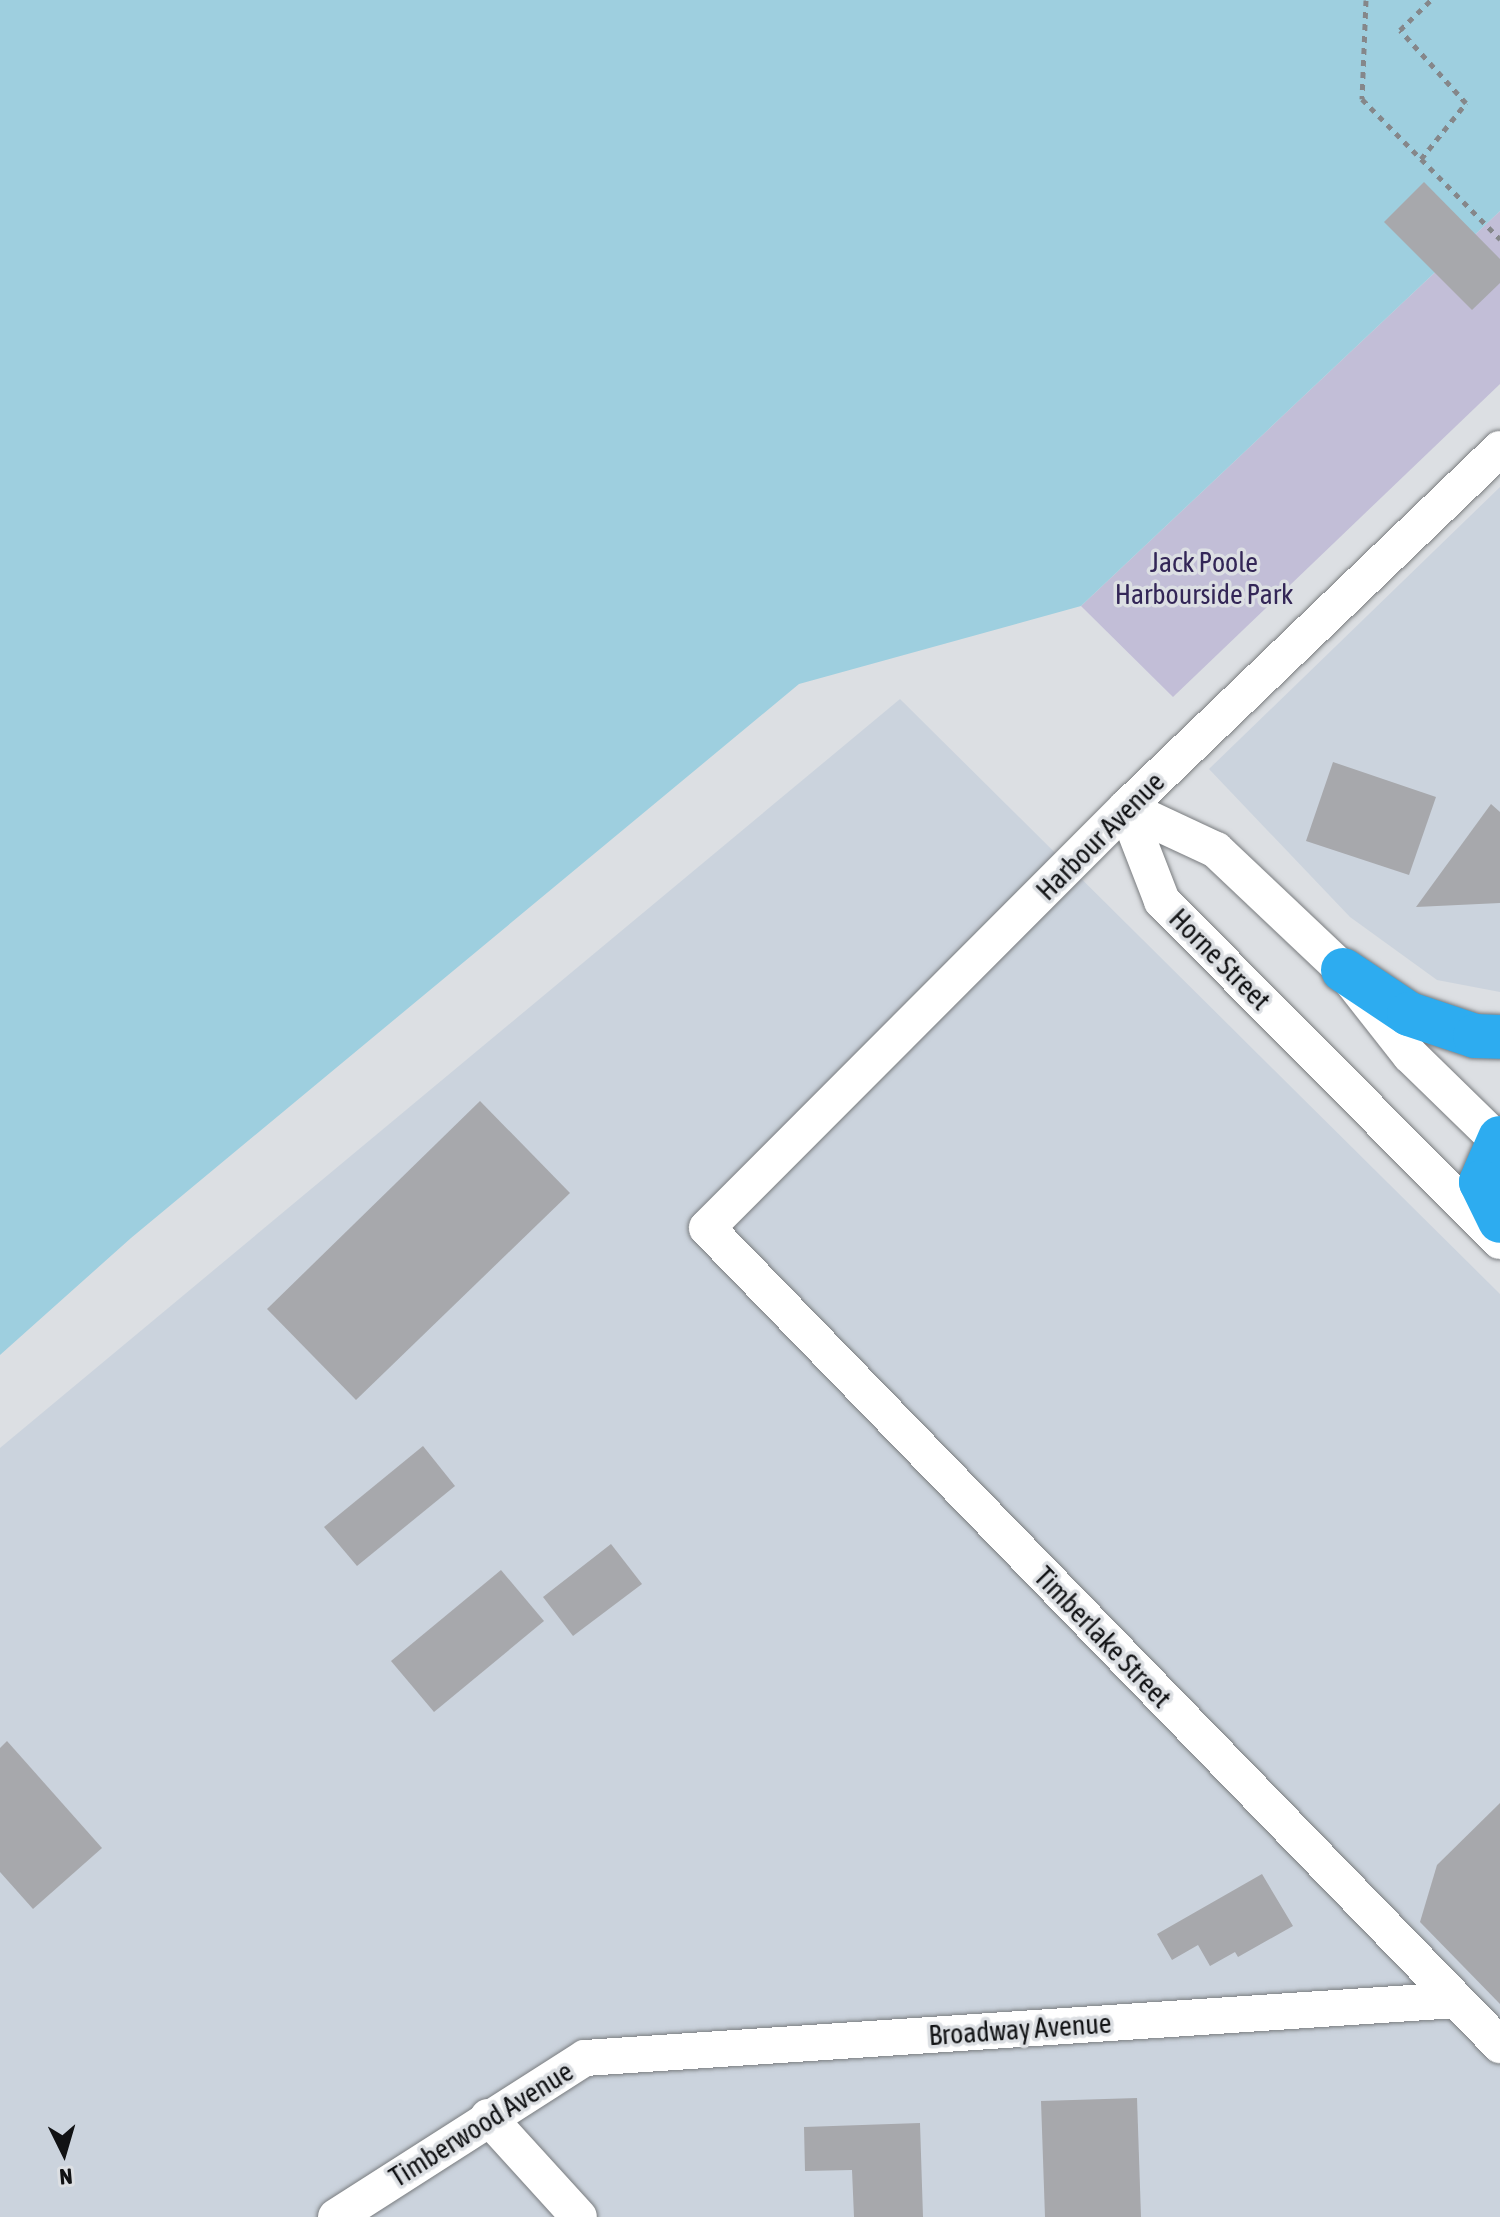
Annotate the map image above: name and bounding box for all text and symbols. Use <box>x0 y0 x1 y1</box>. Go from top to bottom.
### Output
park label: Jack Poole Harbourside Park <box>1115 545 1293 611</box>
street label: Harbour Avenue <box>1029 765 1171 907</box>
street label: Horne Street <box>1162 901 1278 1017</box>
street label: Timberlake Street <box>1027 1560 1179 1714</box>
street label: Broadway Avenue <box>927 2006 1113 2052</box>
street label: Timberwood Avenue <box>383 2054 579 2194</box>
north arrow <box>24 2113 104 2193</box>
text: N <box>58 2163 74 2190</box>

